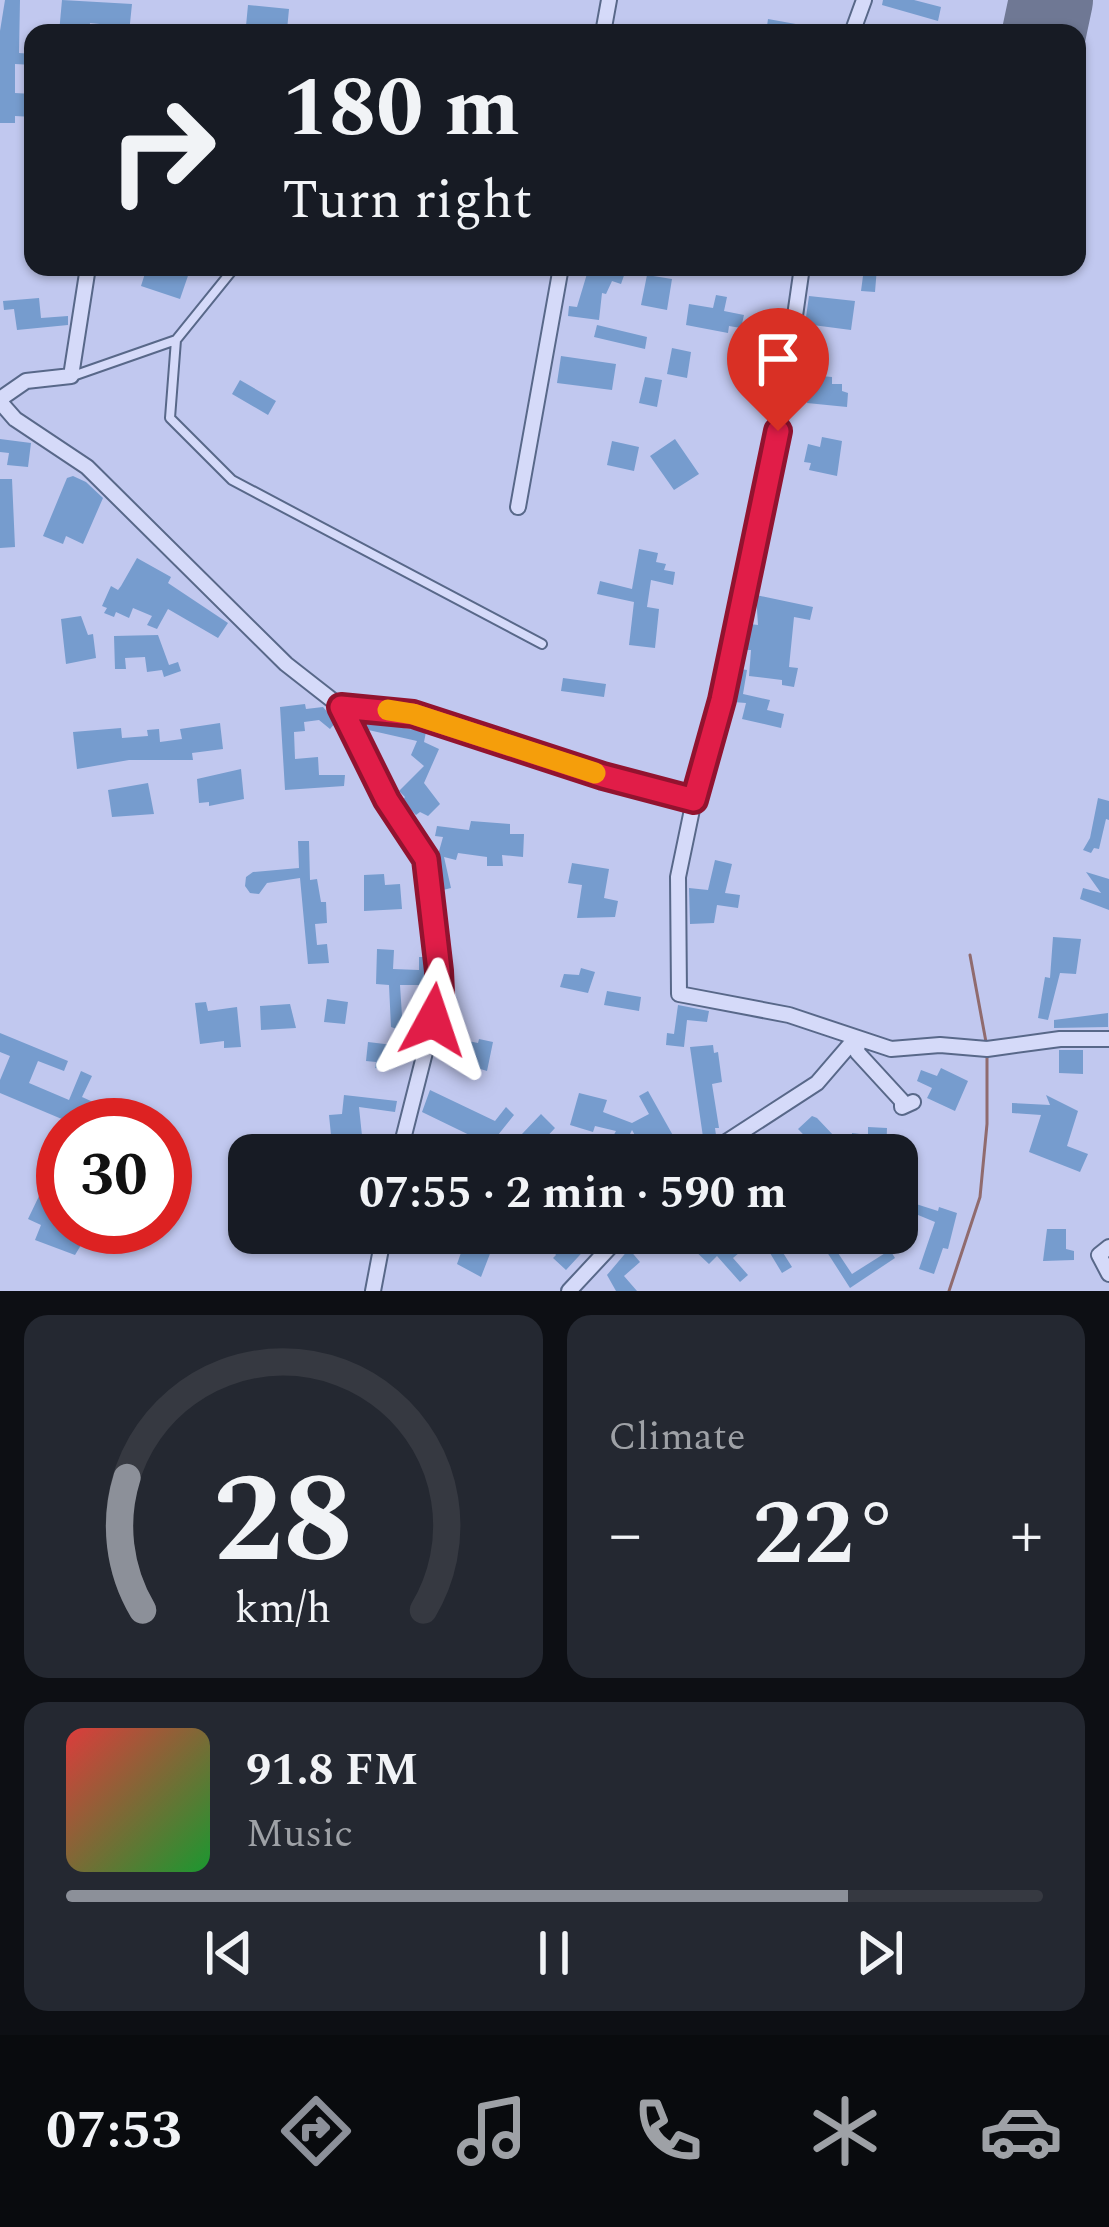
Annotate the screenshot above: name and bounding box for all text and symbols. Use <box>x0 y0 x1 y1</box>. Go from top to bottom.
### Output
text: 180 m <box>282 45 520 173</box>
icon: right <box>84 72 240 228</box>
text: Turn right <box>282 160 532 242</box>
pin <box>727 308 829 431</box>
icon: arrive <box>745 326 811 392</box>
position arrow <box>370 957 496 1083</box>
speed limit sign: 30 <box>36 1098 192 1254</box>
text: 07:55 · 2 min · 590 m <box>359 1159 787 1228</box>
text: Climate <box>609 1408 746 1467</box>
text: 28 <box>213 1427 353 1617</box>
text: 22° <box>753 1467 899 1604</box>
text: − <box>609 1485 642 1586</box>
text: + <box>1010 1485 1043 1586</box>
text: km/h <box>235 1576 332 1641</box>
text: 91.8 FM <box>246 1736 418 1805</box>
text: Music <box>246 1805 353 1864</box>
icon: previous <box>196 1920 262 1986</box>
icon: pause <box>521 1920 587 1986</box>
icon: next <box>847 1920 913 1986</box>
icon: directions <box>274 2089 358 2173</box>
icon: music <box>450 2089 534 2173</box>
icon: phone <box>626 2089 710 2173</box>
icon: climate <box>803 2089 887 2173</box>
icon: car <box>979 2089 1063 2173</box>
text: 07:53 <box>46 2090 182 2172</box>

